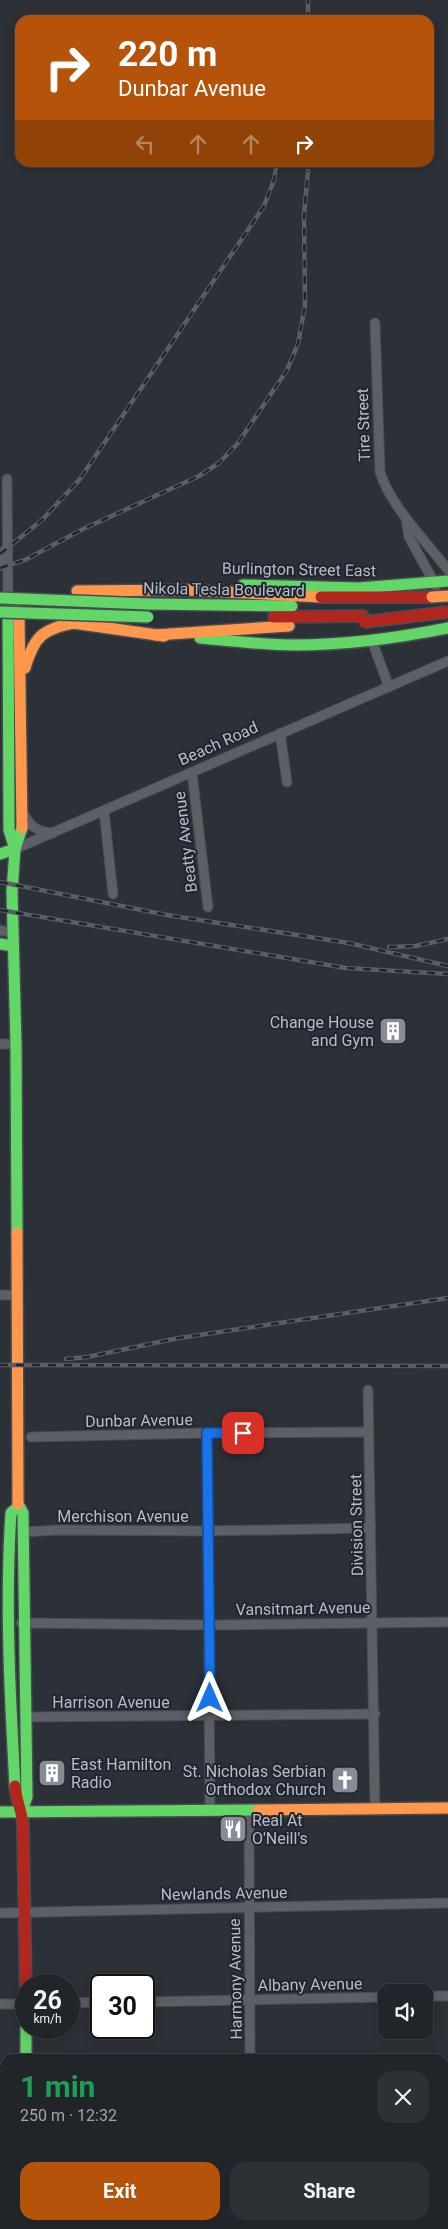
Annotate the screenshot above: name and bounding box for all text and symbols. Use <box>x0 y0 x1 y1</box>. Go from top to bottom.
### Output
text: 220 m <box>118 34 217 75</box>
icon: right <box>35 35 100 100</box>
text: Dunbar Avenue <box>118 76 266 101</box>
icon: left <box>131 130 159 158</box>
icon: ahead <box>184 130 212 158</box>
icon: ahead <box>237 130 265 158</box>
icon: right <box>290 130 318 158</box>
street label: Tire Street <box>353 388 374 462</box>
street label: Burlington Street East <box>222 559 376 580</box>
street label: Nikola Tesla Boulevard <box>143 579 305 600</box>
street label: Beach Road <box>175 717 261 769</box>
street label: Beatty Avenue <box>170 790 201 893</box>
place label: Change House and Gym <box>270 1013 374 1050</box>
building icon: Change House and Gym <box>378 1016 408 1046</box>
street label: Dunbar Avenue <box>85 1410 193 1431</box>
pin <box>222 1412 264 1454</box>
icon: arrive <box>229 1419 257 1447</box>
street label: Division Street <box>346 1474 367 1576</box>
street label: Merchison Avenue <box>57 1507 189 1526</box>
street label: Vansitmart Avenue <box>235 1598 371 1619</box>
position arrow <box>183 1671 235 1723</box>
street label: Harrison Avenue <box>52 1693 170 1712</box>
place label: East Hamilton Radio <box>71 1755 171 1792</box>
building icon: East Hamilton Radio <box>37 1758 67 1788</box>
place label: St. Nicholas Serbian Orthodox Church <box>183 1762 326 1799</box>
church icon: St. Nicholas Serbian Orthodox Church <box>330 1765 360 1795</box>
place label: Real At O'Neill's <box>252 1811 308 1848</box>
restaurant icon: Real At O'Neill's <box>218 1814 248 1844</box>
street label: Newlands Avenue <box>160 1883 288 1904</box>
street label: Harmony Avenue <box>225 1918 246 2040</box>
speed limit sign: 30 <box>90 1974 155 2039</box>
street label: Albany Avenue <box>257 1974 363 1995</box>
map controls <box>378 1984 433 2039</box>
button: sound <box>378 1984 433 2039</box>
text: 26 <box>33 1986 62 2015</box>
text: km/h <box>33 2012 62 2026</box>
text: 1 min <box>20 2069 95 2104</box>
button: close <box>377 2071 429 2123</box>
text: 250 m · 12:32 <box>20 2106 117 2125</box>
button: Exit <box>20 2162 220 2220</box>
button: Share <box>230 2162 429 2220</box>

